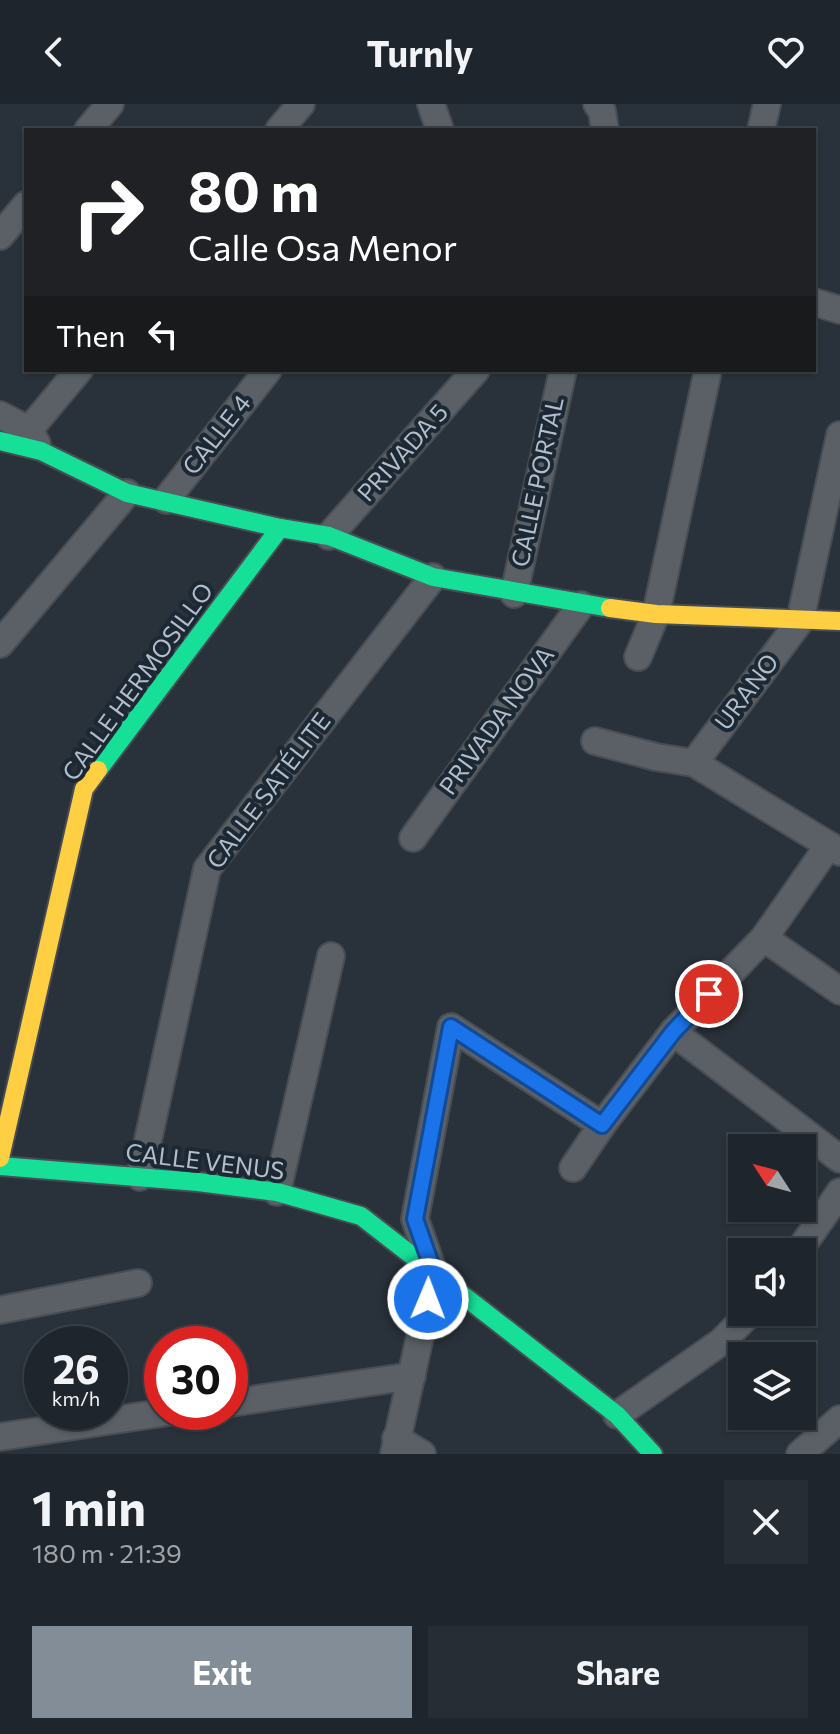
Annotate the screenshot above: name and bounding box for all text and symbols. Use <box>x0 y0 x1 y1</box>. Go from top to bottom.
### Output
icon: back <box>32 30 76 74</box>
text: Turnly <box>367 30 473 74</box>
icon: heart <box>764 30 808 74</box>
text: 80 m <box>188 155 319 224</box>
icon: right <box>56 160 160 264</box>
text: Calle Osa Menor <box>188 224 457 268</box>
icon: left <box>141 312 185 356</box>
text: Then <box>56 316 125 353</box>
street label: CALLE 4 <box>176 388 256 480</box>
street label: CALLE PORTAL <box>504 394 569 569</box>
street label: PRIVADA 5 <box>351 397 453 507</box>
street label: CALLE HERMOSILLO <box>55 577 218 786</box>
street label: PRIVADA NOVA <box>432 641 559 800</box>
street label: URANO <box>708 647 784 735</box>
street label: CALLE SATÉLITE <box>200 706 336 874</box>
pin <box>675 960 743 1028</box>
icon: arrive <box>687 972 731 1016</box>
north arrow <box>728 1134 816 1222</box>
map controls <box>728 1134 816 1430</box>
street label: CALLE VENUS <box>124 1136 286 1185</box>
button: sound <box>728 1238 816 1326</box>
position arrow <box>386 1257 470 1341</box>
speed limit sign: 30 <box>144 1326 248 1430</box>
button: layers <box>728 1342 816 1430</box>
text: 26 <box>52 1343 100 1392</box>
text: km/h <box>52 1386 100 1410</box>
text: 1 min <box>32 1477 146 1536</box>
button: close <box>724 1480 808 1564</box>
text: 180 m · 21:39 <box>32 1537 182 1568</box>
button: Exit <box>32 1626 412 1718</box>
button: Share <box>428 1626 808 1718</box>

